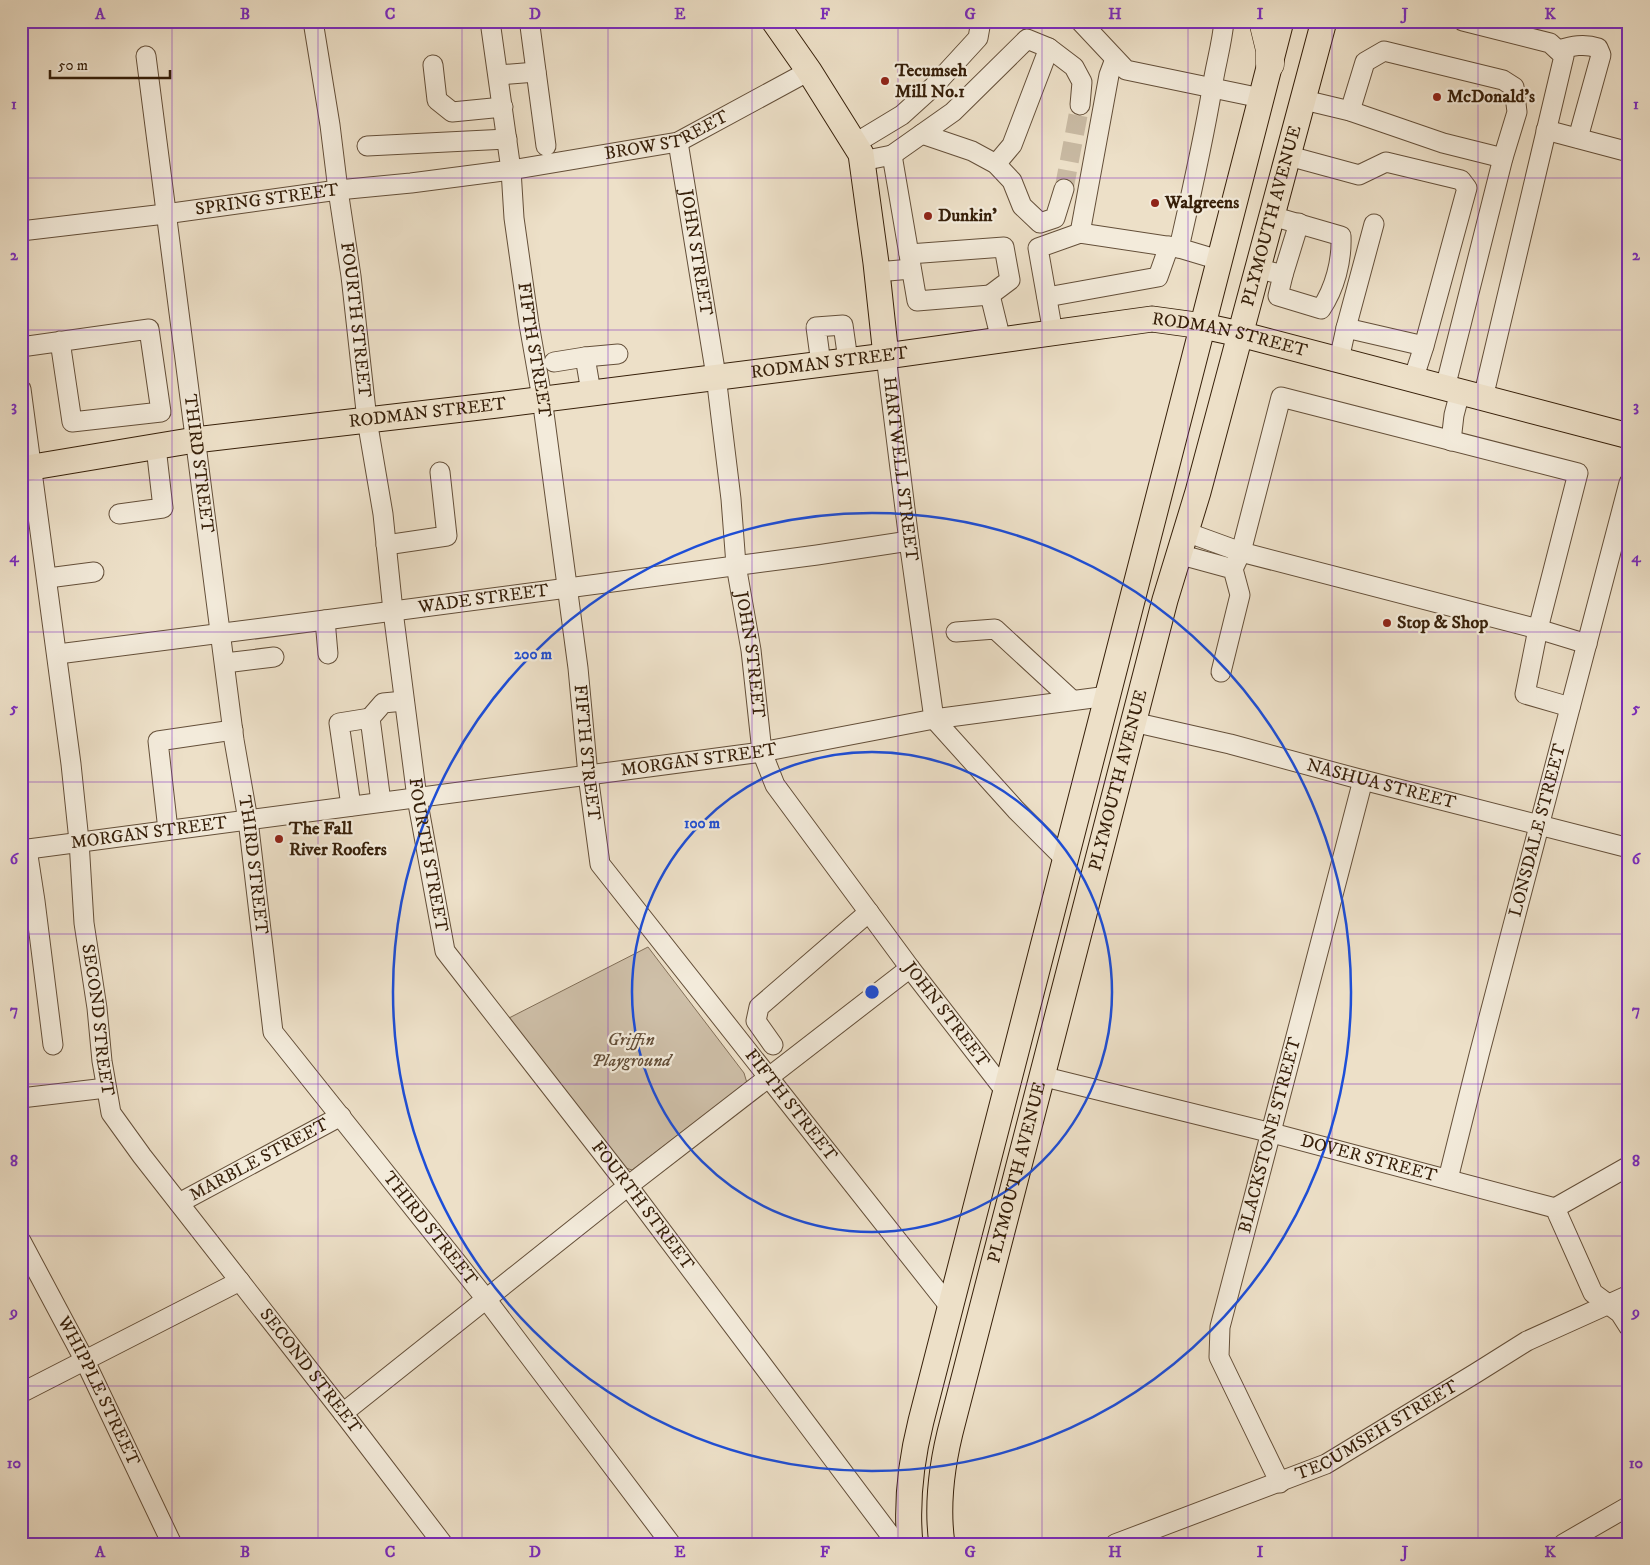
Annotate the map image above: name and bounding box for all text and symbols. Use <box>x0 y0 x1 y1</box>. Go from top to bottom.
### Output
text: A <box>94 4 106 24</box>
text: B <box>240 4 250 24</box>
text: C <box>385 4 395 24</box>
text: D <box>529 4 541 24</box>
text: E <box>674 4 686 24</box>
text: F <box>820 4 830 24</box>
text: G <box>964 4 976 24</box>
text: H <box>1108 4 1122 24</box>
text: I <box>1257 4 1264 24</box>
text: J <box>1400 4 1409 24</box>
text: K <box>1544 4 1556 24</box>
scale bar <box>50 48 170 80</box>
text: 50 m <box>58 56 88 75</box>
place label: Tecumseh Mill No.1 <box>894 60 968 103</box>
marker: Tecumseh Mill No.1 <box>879 75 891 87</box>
place label: McDonald's <box>1447 86 1535 108</box>
marker: McDonald's <box>1431 91 1443 103</box>
text: 1 <box>11 94 17 114</box>
text: 1 <box>1633 94 1639 114</box>
street label: BROW STREET <box>603 105 733 165</box>
street label: PLYMOUTH AVENUE <box>1237 123 1307 309</box>
street label: SPRING STREET <box>194 179 340 221</box>
street label: JOHN STREET <box>675 186 717 318</box>
place label: Walgreens <box>1164 192 1239 214</box>
marker: Walgreens <box>1149 197 1161 209</box>
place label: Dunkin' <box>938 205 997 227</box>
marker: Dunkin' <box>922 210 934 222</box>
street label: FOURTH STREET <box>335 241 375 399</box>
text: 2 <box>10 245 19 265</box>
text: 2 <box>1632 245 1641 265</box>
street label: FIFTH STREET <box>512 281 556 419</box>
street label: RODMAN STREET <box>1151 308 1310 362</box>
street label: RODMAN STREET <box>750 342 910 384</box>
street label: HARTWELL STREET <box>878 376 923 563</box>
street label: THIRD STREET <box>179 393 218 535</box>
street label: RODMAN STREET <box>348 393 508 433</box>
text: 3 <box>11 396 17 416</box>
text: 3 <box>1633 396 1639 416</box>
text: 4 <box>8 547 19 567</box>
text: 4 <box>1630 547 1641 567</box>
street label: WADE STREET <box>416 580 550 619</box>
street label: JOHN STREET <box>730 588 769 719</box>
place label: Stop & Shop <box>1397 612 1488 634</box>
marker: Stop & Shop <box>1381 617 1393 629</box>
text: 200 m <box>514 645 553 664</box>
street label: FIFTH STREET <box>569 683 605 822</box>
street label: PLYMOUTH AVENUE <box>1084 687 1152 873</box>
text: 5 <box>9 698 18 718</box>
text: 5 <box>1631 698 1640 718</box>
street label: MORGAN STREET <box>620 738 780 782</box>
street label: LONSDALE STREET <box>1505 741 1571 919</box>
street label: NASHUA STREET <box>1304 754 1459 814</box>
street label: FOURTH STREET <box>403 776 452 934</box>
street label: THIRD STREET <box>233 794 272 936</box>
street label: MORGAN STREET <box>69 812 229 854</box>
text: 100 m <box>684 814 721 833</box>
place label: The Fall River Roofers <box>288 818 387 861</box>
marker: The Fall River Roofers <box>273 833 285 845</box>
text: 6 <box>10 849 20 869</box>
text: 6 <box>1632 849 1642 869</box>
street label: SECOND STREET <box>76 943 119 1098</box>
street label: JOHN STREET <box>897 956 994 1072</box>
centre of rings <box>863 983 881 1001</box>
text: 7 <box>10 1000 18 1020</box>
text: 7 <box>1632 1000 1640 1020</box>
park label: Griffin Playground <box>591 1029 673 1072</box>
street label: BLACKSTONE STREET <box>1234 1035 1306 1236</box>
street label: FIFTH STREET <box>740 1045 842 1166</box>
street label: PLYMOUTH AVENUE <box>983 1079 1051 1265</box>
street label: MARBLE STREET <box>186 1113 333 1206</box>
street label: DOVER STREET <box>1298 1130 1440 1187</box>
street label: FOURTH STREET <box>586 1137 699 1275</box>
text: 8 <box>10 1151 18 1171</box>
text: 8 <box>1632 1151 1640 1171</box>
street label: THIRD STREET <box>378 1167 482 1290</box>
text: 9 <box>9 1302 18 1322</box>
text: 9 <box>1631 1302 1640 1322</box>
street label: SECOND STREET <box>254 1304 366 1439</box>
street label: WHIPPLE STREET <box>52 1312 144 1470</box>
street label: TECUMSEH STREET <box>1292 1375 1462 1486</box>
text: 10 <box>7 1453 22 1473</box>
text: 10 <box>1629 1453 1644 1473</box>
text: A <box>94 1542 106 1562</box>
text: B <box>240 1542 250 1562</box>
text: C <box>385 1542 395 1562</box>
text: D <box>529 1542 541 1562</box>
text: E <box>674 1542 686 1562</box>
text: F <box>820 1542 830 1562</box>
text: G <box>964 1542 976 1562</box>
text: H <box>1108 1542 1122 1562</box>
text: I <box>1257 1542 1264 1562</box>
text: J <box>1400 1542 1409 1562</box>
text: K <box>1544 1542 1556 1562</box>

